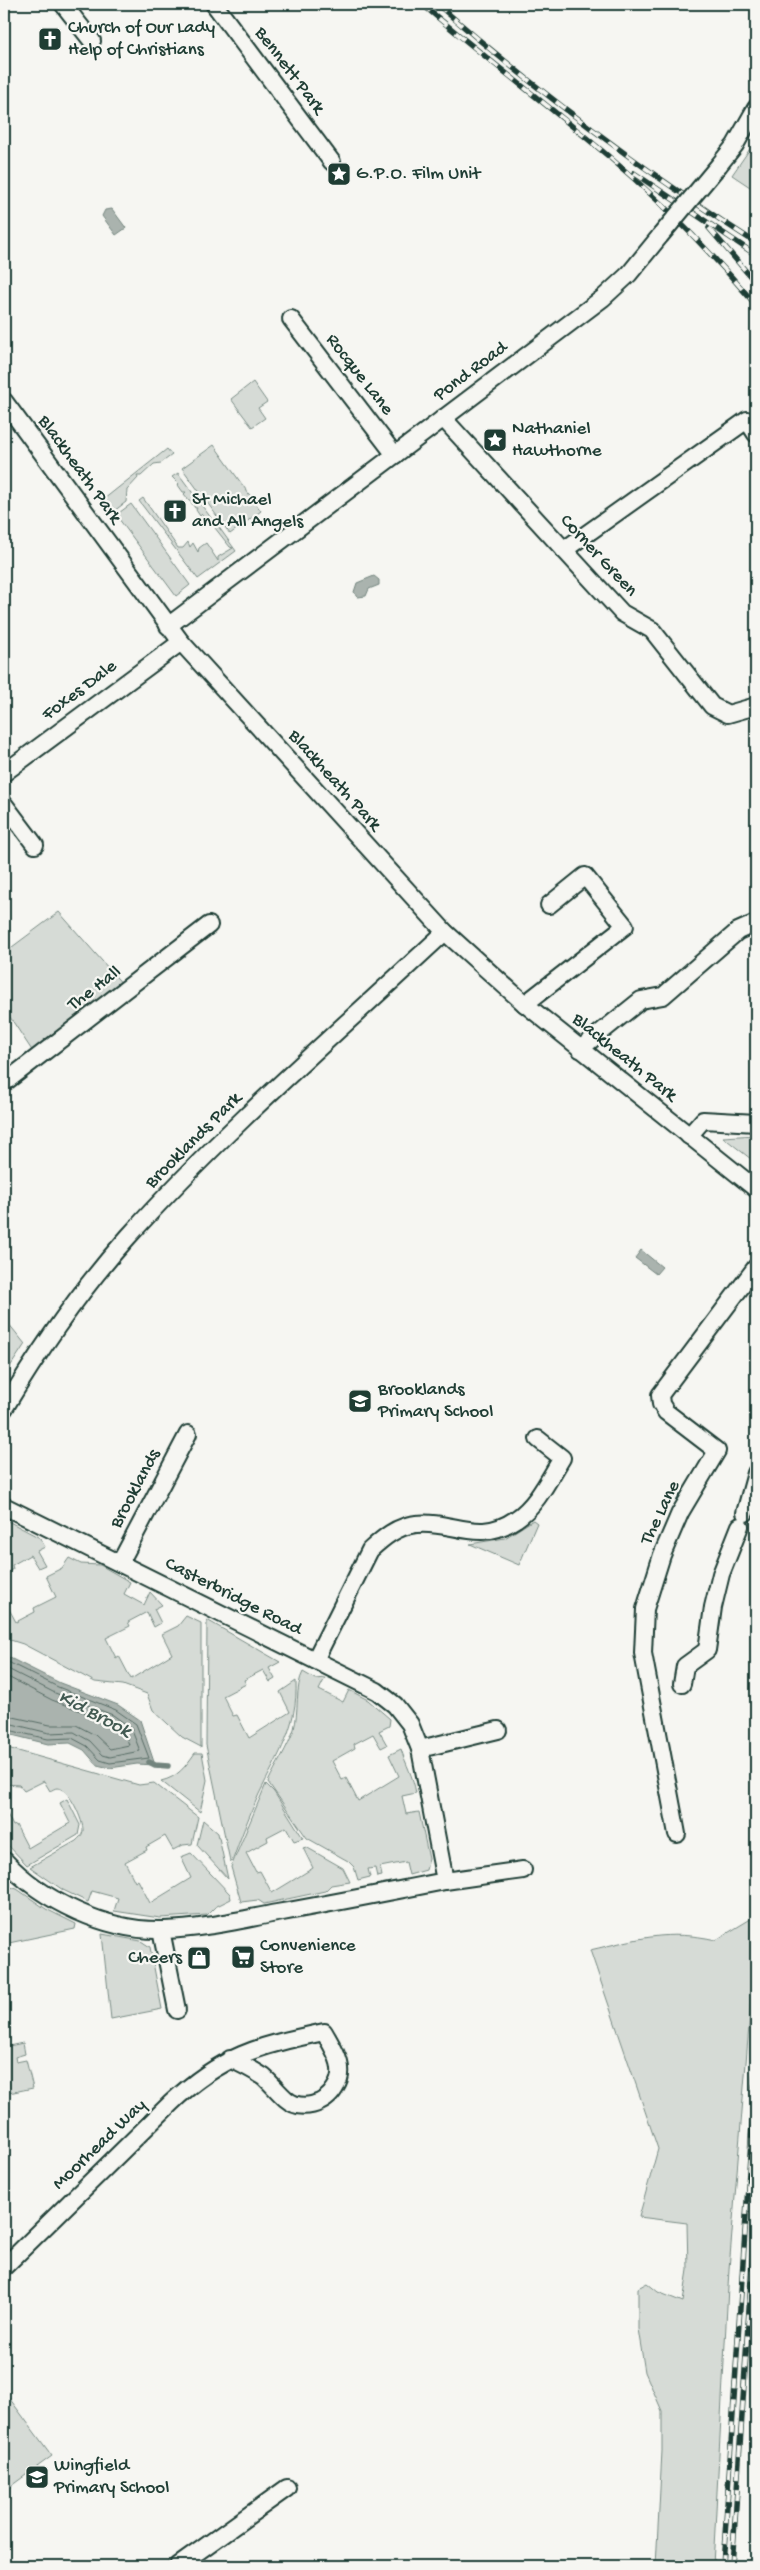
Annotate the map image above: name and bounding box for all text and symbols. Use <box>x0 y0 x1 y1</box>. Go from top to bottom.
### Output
place label: Church of Our Lady Help of Christians <box>68 17 216 62</box>
street label: Bennett Park <box>248 22 330 121</box>
church icon: Church of Our Lady Help of Christians <box>37 26 63 52</box>
place icon: G.P.O. Film Unit <box>326 161 352 187</box>
place label: G.P.O. Film Unit <box>356 163 482 186</box>
street label: Rocque Lane <box>320 330 398 421</box>
street label: Pond Road <box>429 336 514 408</box>
street label: Blackheath Park <box>31 410 127 530</box>
place label: Nathaniel Hawthorne <box>512 418 602 463</box>
place icon: Nathaniel Hawthorne <box>482 427 508 453</box>
place label: St Michael and All Angels <box>192 489 304 534</box>
church icon: St Michael and All Angels <box>162 498 188 524</box>
street label: Corner Green <box>554 510 642 602</box>
street label: Foxes Dale <box>37 655 122 727</box>
street label: Blackheath Park <box>282 725 387 838</box>
street label: The Hall <box>63 961 127 1017</box>
street label: Blackheath Park <box>566 1008 682 1108</box>
street label: Brooklands Park <box>140 1087 248 1195</box>
place label: Brooklands Primary School <box>377 1379 493 1424</box>
school or university icon: Brooklands Primary School <box>347 1388 373 1414</box>
street label: Brooklands <box>105 1445 167 1533</box>
street label: The Lane <box>635 1477 686 1550</box>
street label: Casterbridge Road <box>161 1553 307 1642</box>
water label: Kid Brook <box>54 1686 136 1745</box>
place label: Convenience Store <box>260 1935 356 1980</box>
supermarket icon: Convenience Store <box>230 1944 256 1970</box>
shop icon: Cheers <box>186 1945 212 1971</box>
place label: Cheers <box>128 1947 183 1970</box>
street label: Moorhead Way <box>48 2094 152 2196</box>
place label: Wingfield Primary School <box>53 2455 169 2500</box>
school or university icon: Wingfield Primary School <box>24 2464 50 2490</box>

